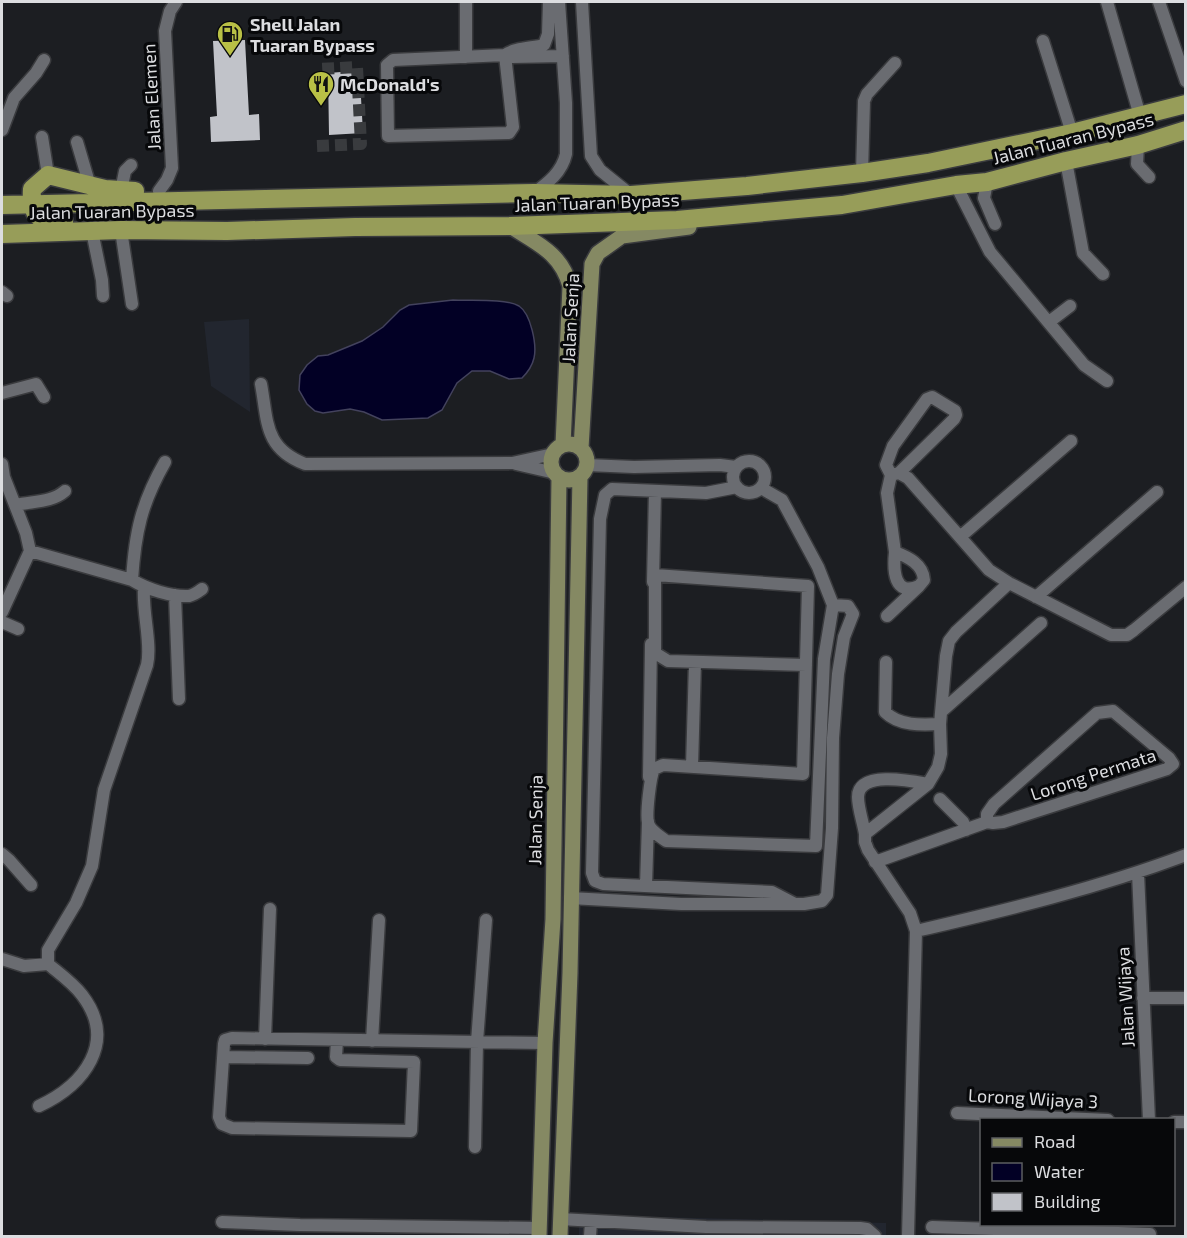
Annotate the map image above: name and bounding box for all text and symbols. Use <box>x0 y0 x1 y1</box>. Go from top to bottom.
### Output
place label: Shell Jalan Tuaran Bypass <box>250 13 375 56</box>
fuel station icon: Shell Jalan Tuaran Bypass <box>215 19 245 57</box>
street label: Jalan Elemen <box>137 43 165 151</box>
restaurant icon: McDonald's <box>306 69 336 107</box>
place label: McDonald's <box>340 73 440 95</box>
street label: Jalan Tuaran Bypass <box>990 107 1156 169</box>
street label: Jalan Tuaran Bypass <box>514 188 680 216</box>
street label: Jalan Tuaran Bypass <box>29 199 195 223</box>
street label: Jalan Senja <box>557 272 583 364</box>
street label: Lorong Permata <box>1027 743 1159 805</box>
street label: Jalan Senja <box>523 775 547 865</box>
street label: Jalan Wijaya <box>1111 946 1139 1048</box>
street label: Lorong Wijaya 3 <box>967 1084 1099 1112</box>
legend <box>980 1118 1175 1226</box>
text: Road <box>1034 1130 1075 1152</box>
text: Water <box>1034 1160 1084 1182</box>
text: Building <box>1034 1190 1101 1212</box>

